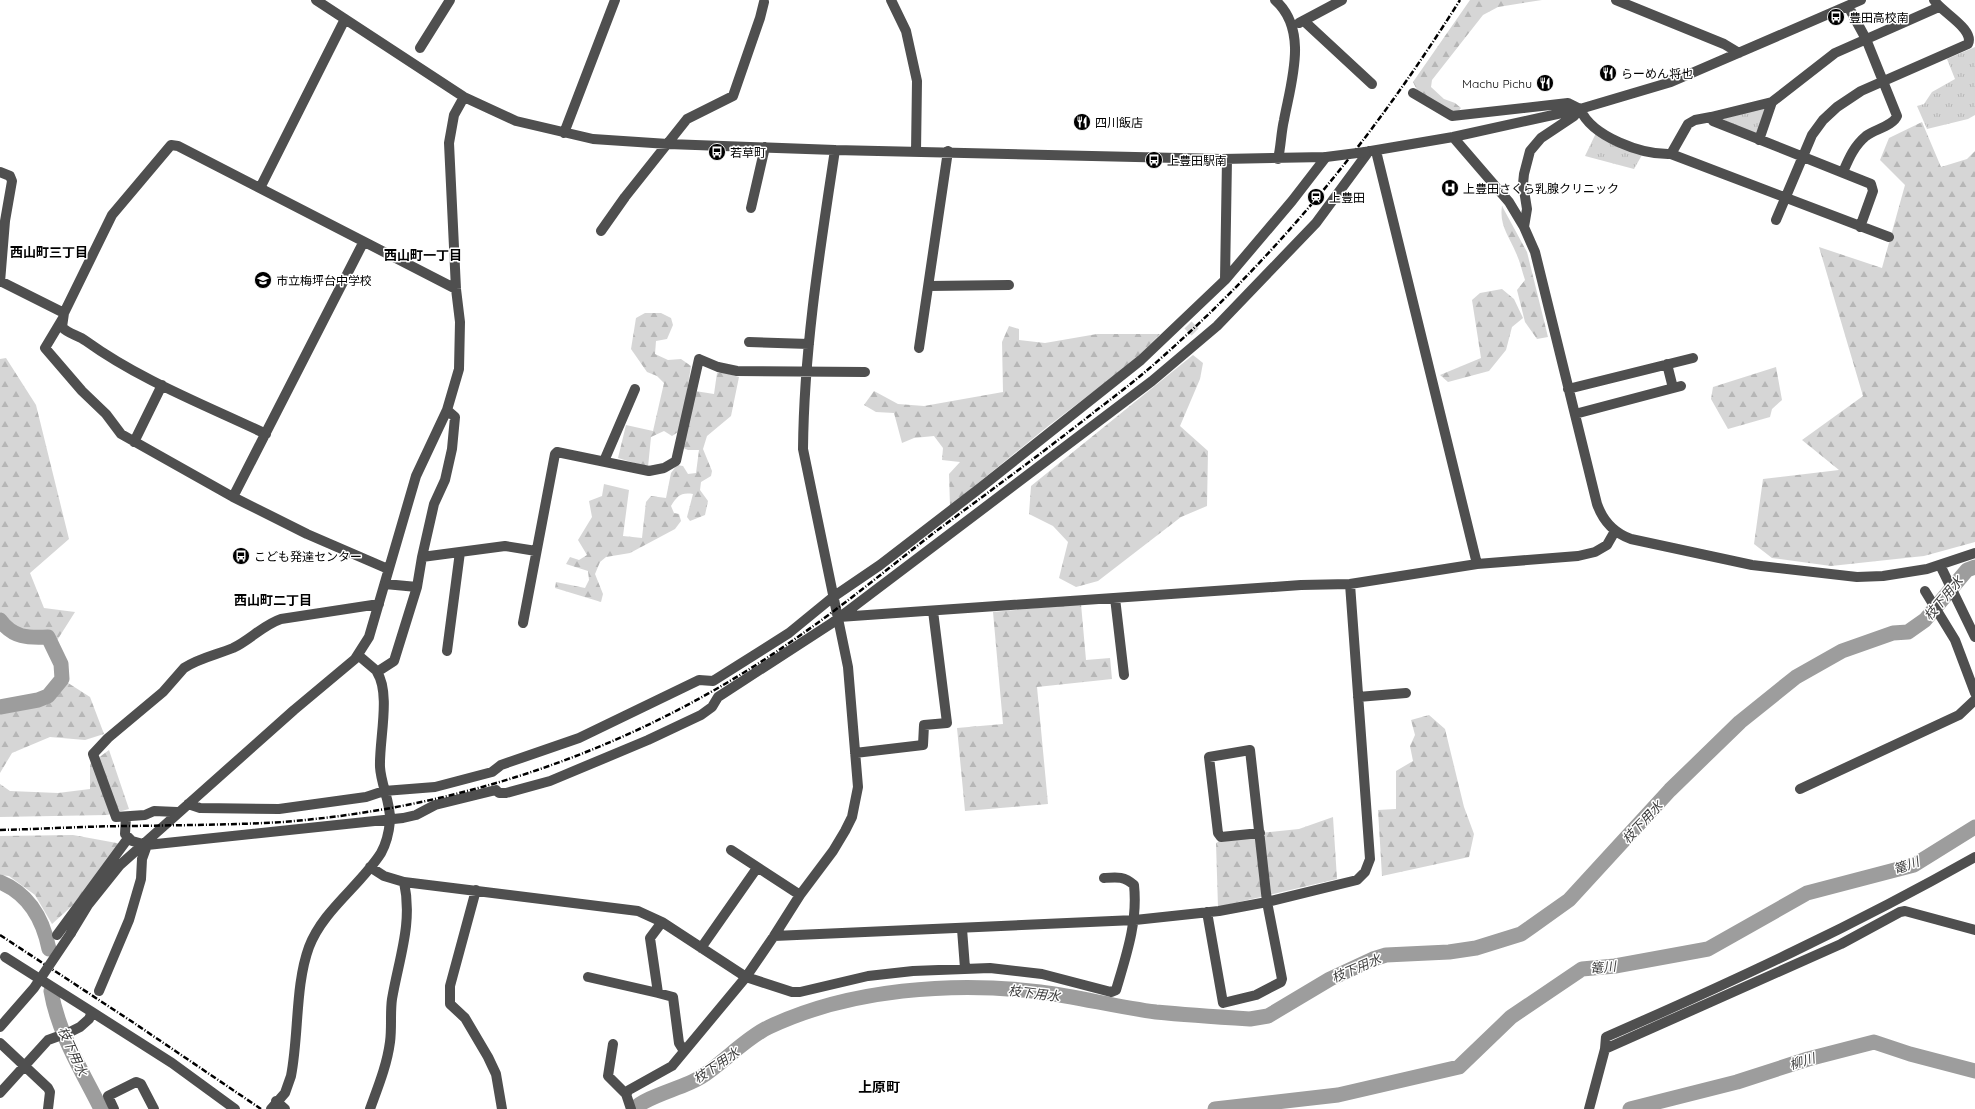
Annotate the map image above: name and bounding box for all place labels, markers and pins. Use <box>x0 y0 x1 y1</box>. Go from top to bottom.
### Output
bus stop icon: 豊田高校南 <box>1826 7 1846 27</box>
place label: 豊田高校南 <box>1849 10 1909 25</box>
restaurant icon: らーめん将也 <box>1598 63 1618 83</box>
place label: らーめん将也 <box>1621 66 1693 81</box>
restaurant icon: Machu Pichu <box>1535 73 1555 93</box>
place label: Machu Pichu <box>1462 76 1532 91</box>
restaurant icon: 四川飯店 <box>1072 112 1092 132</box>
place label: 四川飯店 <box>1095 115 1143 130</box>
bus stop icon: 若草町 <box>707 142 727 162</box>
place label: 若草町 <box>730 145 766 160</box>
bus stop icon: 上豊田駅南 <box>1144 150 1164 170</box>
place label: 上豊田駅南 <box>1167 153 1227 168</box>
hospital icon: 上豊田さくら乳腺クリニック <box>1440 178 1460 198</box>
place label: 上豊田さくら乳腺クリニック <box>1463 181 1619 196</box>
station icon: 上豊田 <box>1306 187 1326 207</box>
place label: 上豊田 <box>1329 190 1365 205</box>
school or university icon: 市立梅坪台中学校 <box>253 270 273 290</box>
place label: 市立梅坪台中学校 <box>276 273 372 288</box>
bus stop icon: こども発達センター <box>231 546 251 566</box>
place label: こども発達センター <box>254 549 362 564</box>

